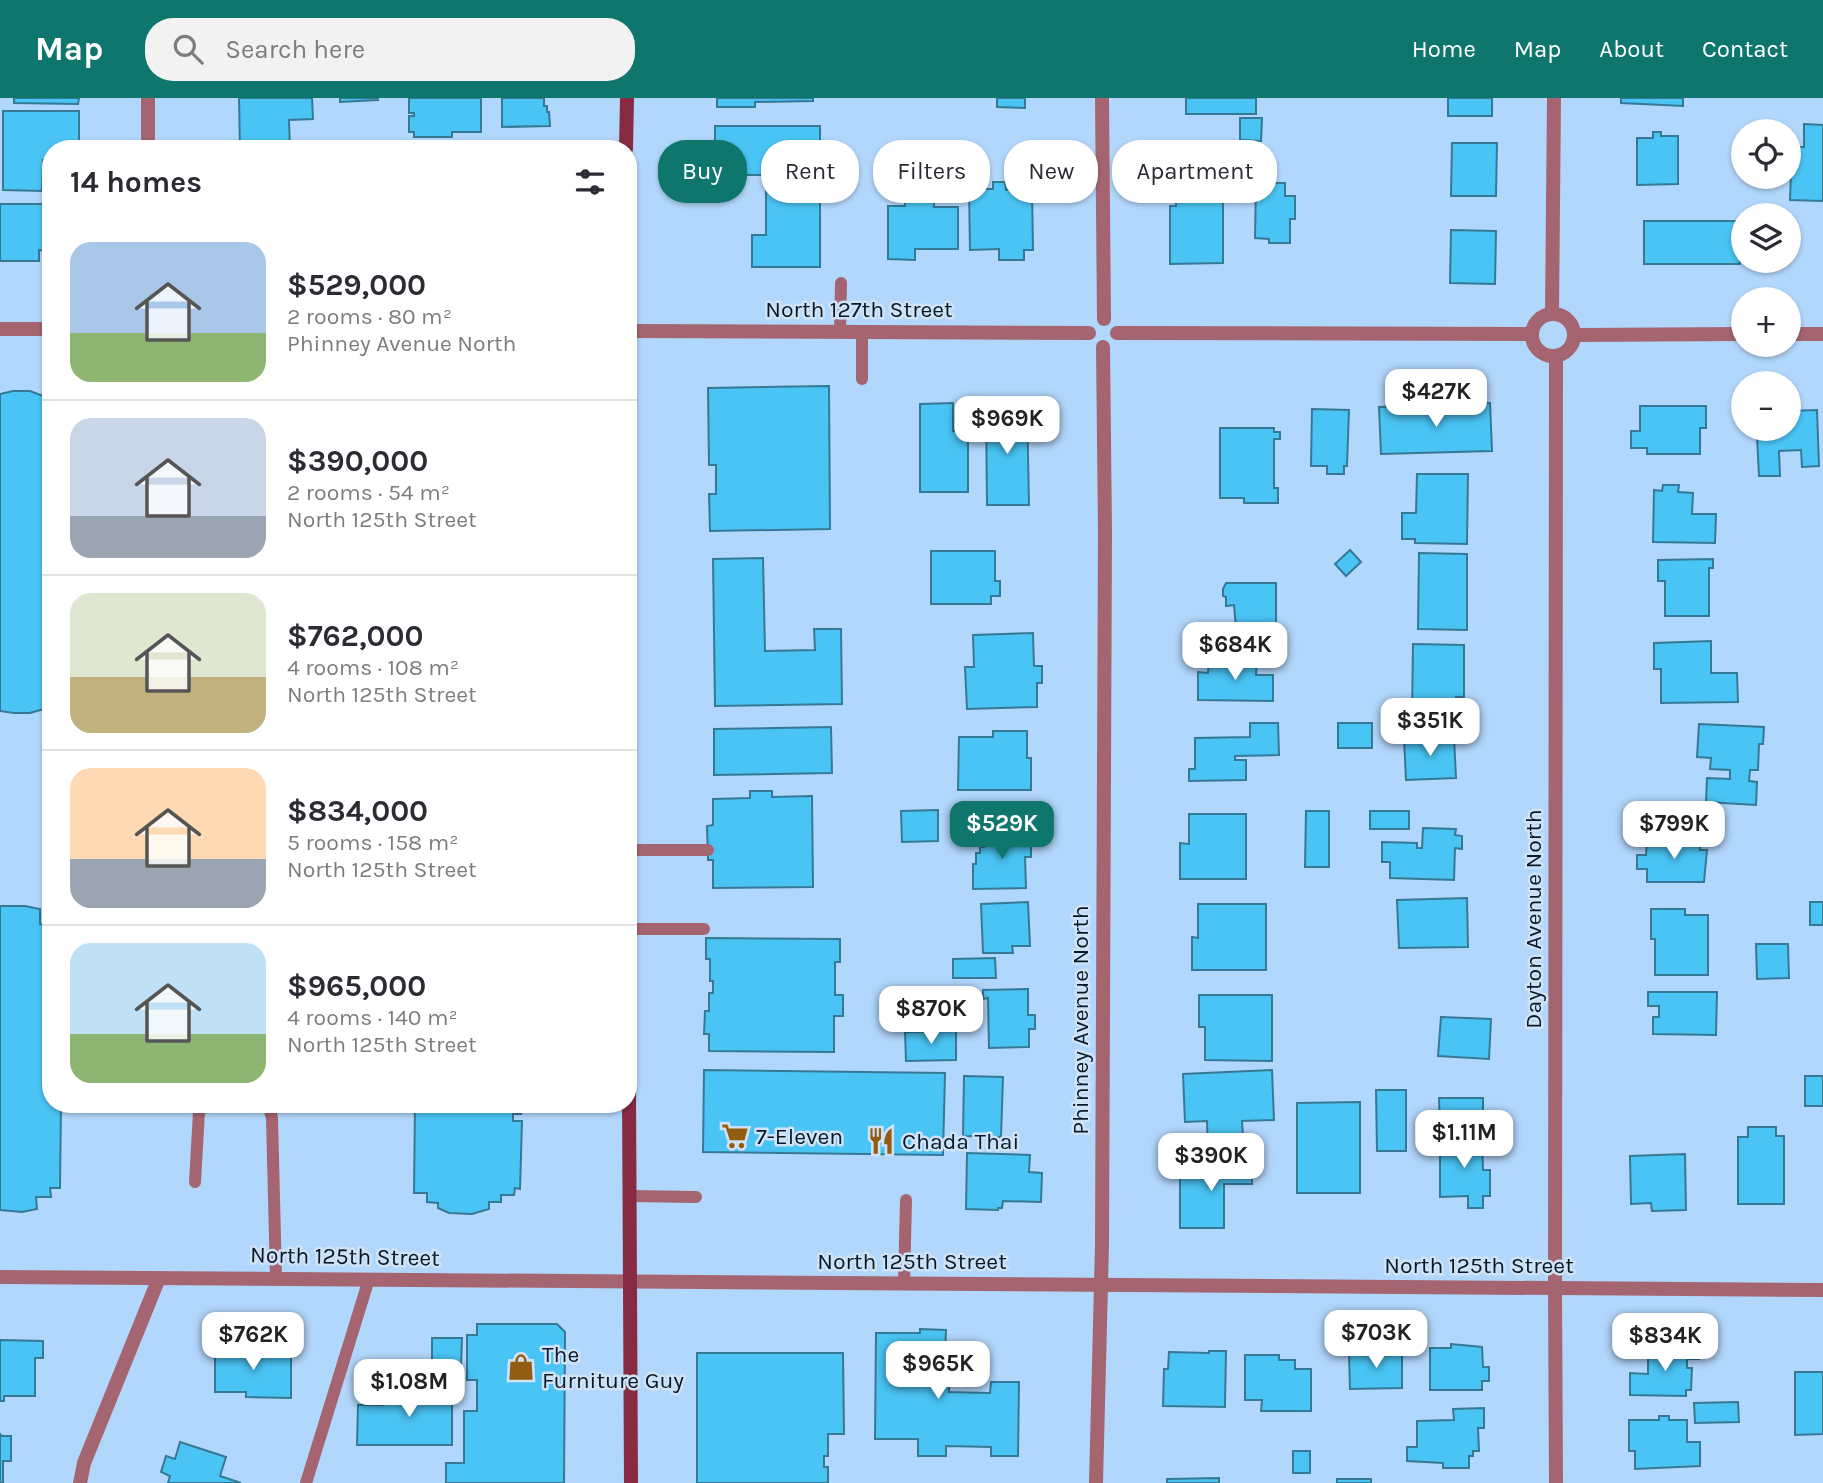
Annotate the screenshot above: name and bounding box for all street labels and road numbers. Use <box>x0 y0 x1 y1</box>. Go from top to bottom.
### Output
street label: North 127th Street <box>765 296 953 323</box>
street label: Dayton Avenue North <box>1520 809 1547 1029</box>
street label: Phinney Avenue North <box>1067 905 1094 1135</box>
street label: North 125th Street <box>250 1241 440 1272</box>
street label: North 125th Street <box>817 1248 1007 1275</box>
street label: North 125th Street <box>1384 1252 1574 1279</box>

